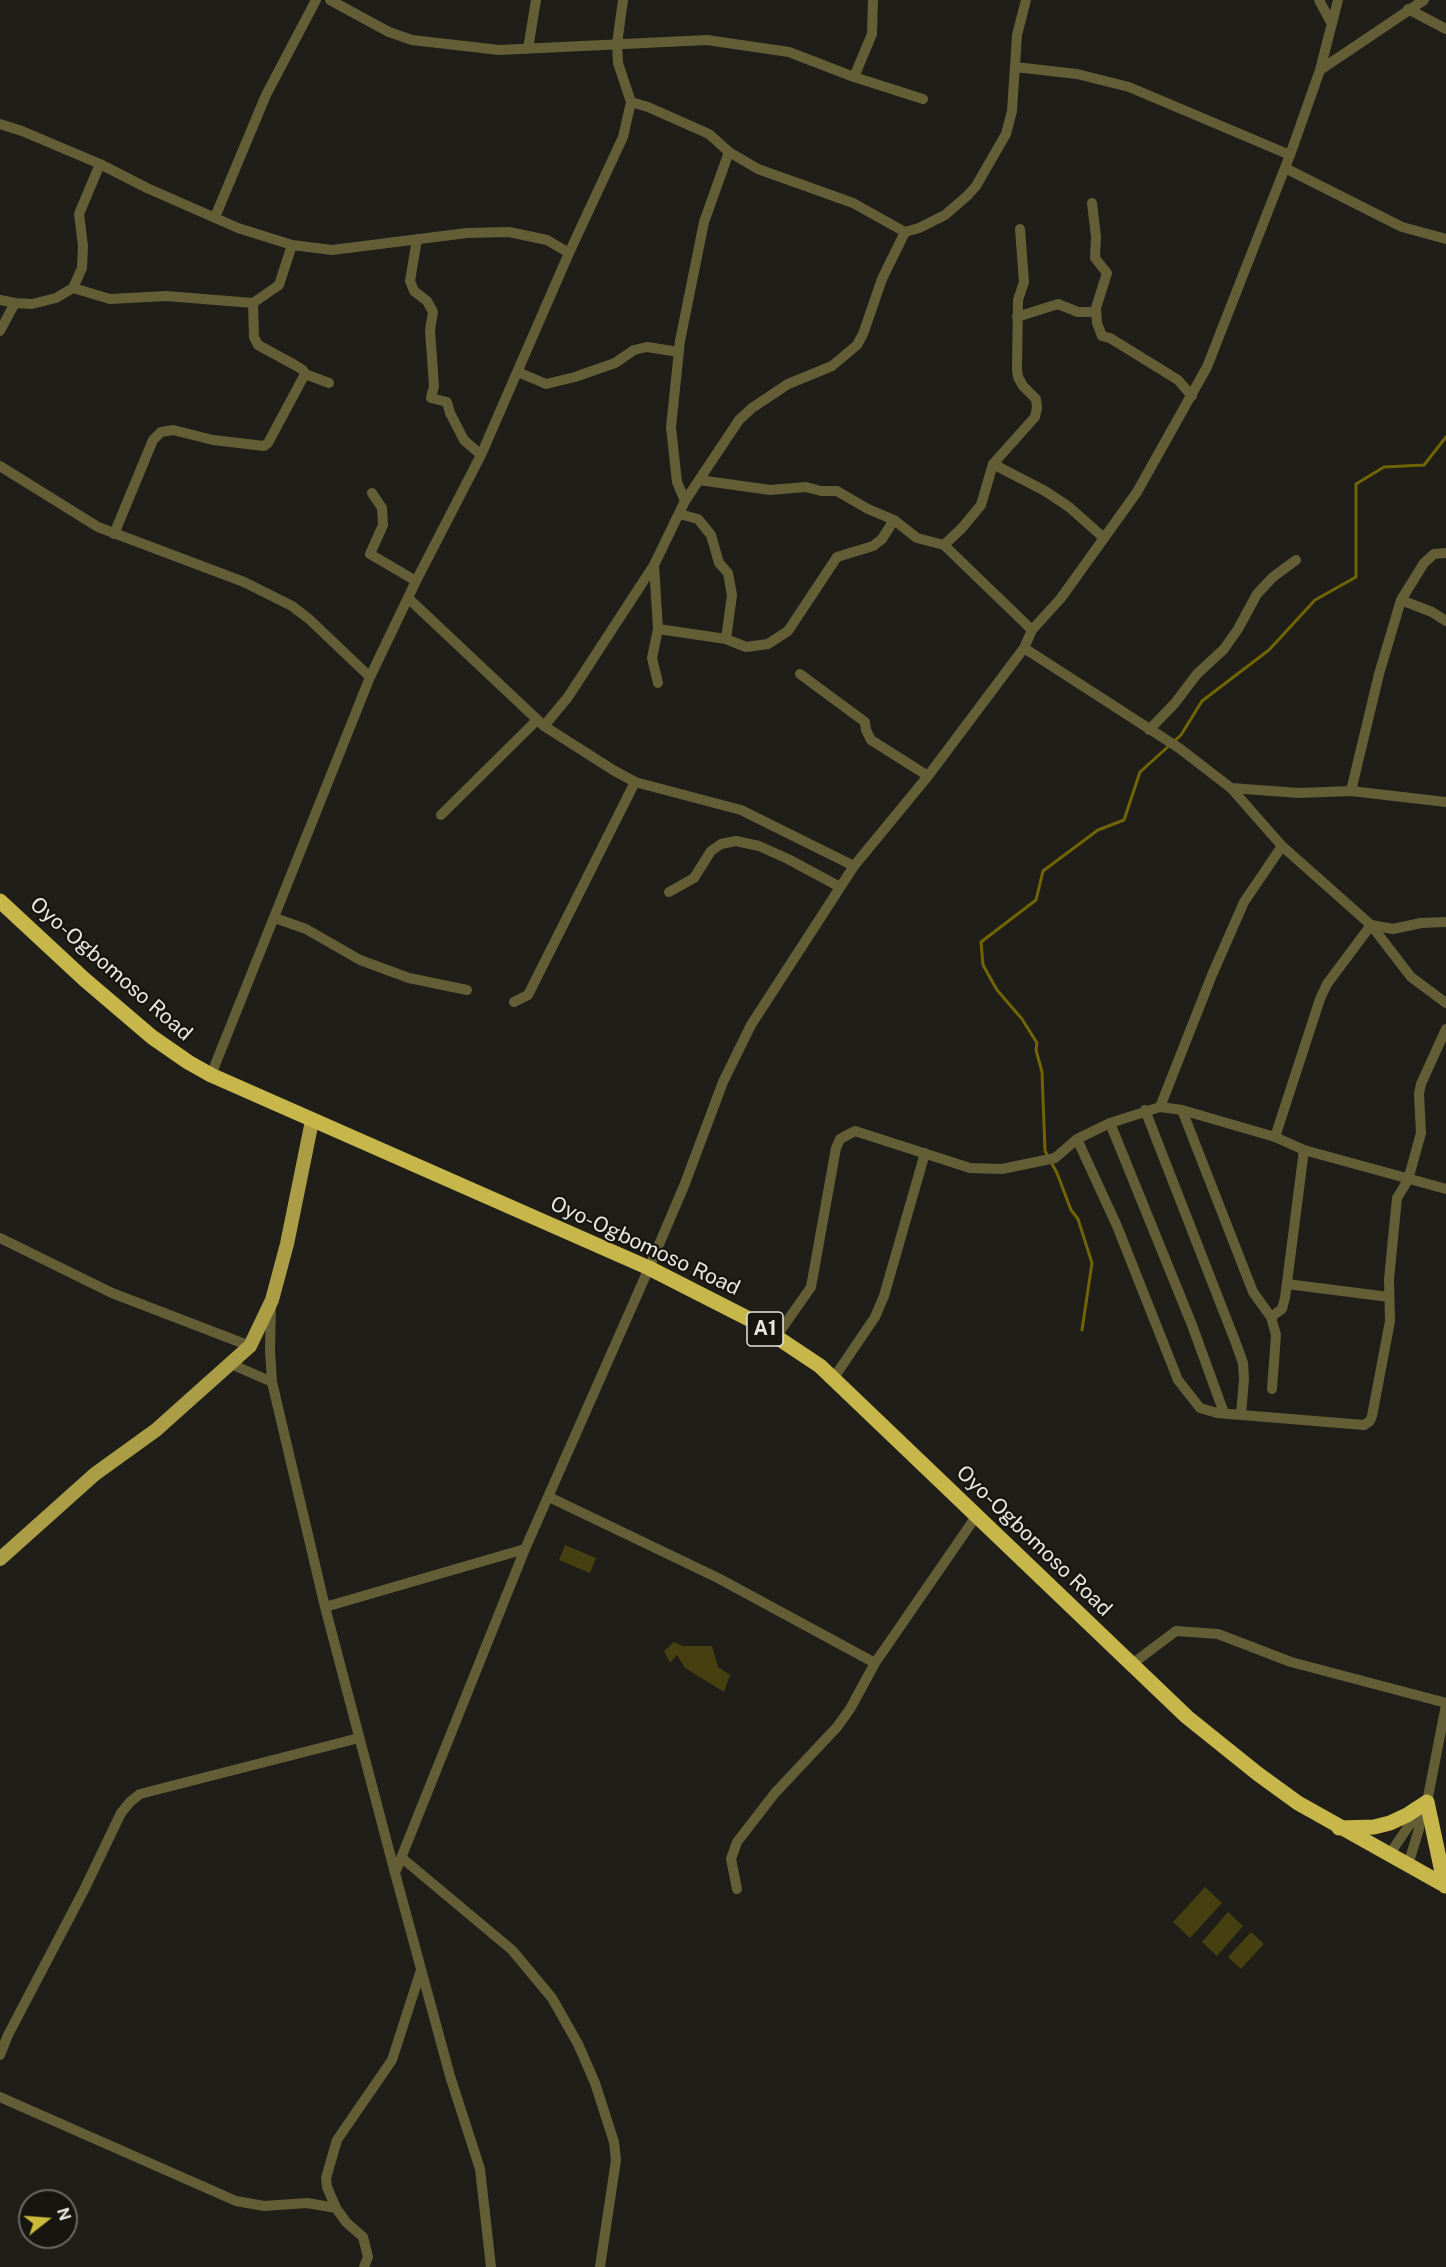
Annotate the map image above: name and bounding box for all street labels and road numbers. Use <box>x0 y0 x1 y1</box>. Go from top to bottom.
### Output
street label: Oyo-Ogbomoso Road <box>25 892 197 1046</box>
street label: Oyo-Ogbomoso Road <box>546 1191 744 1301</box>
road number: A1 <box>747 1312 783 1346</box>
street label: Oyo-Ogbomoso Road <box>951 1460 1117 1622</box>

